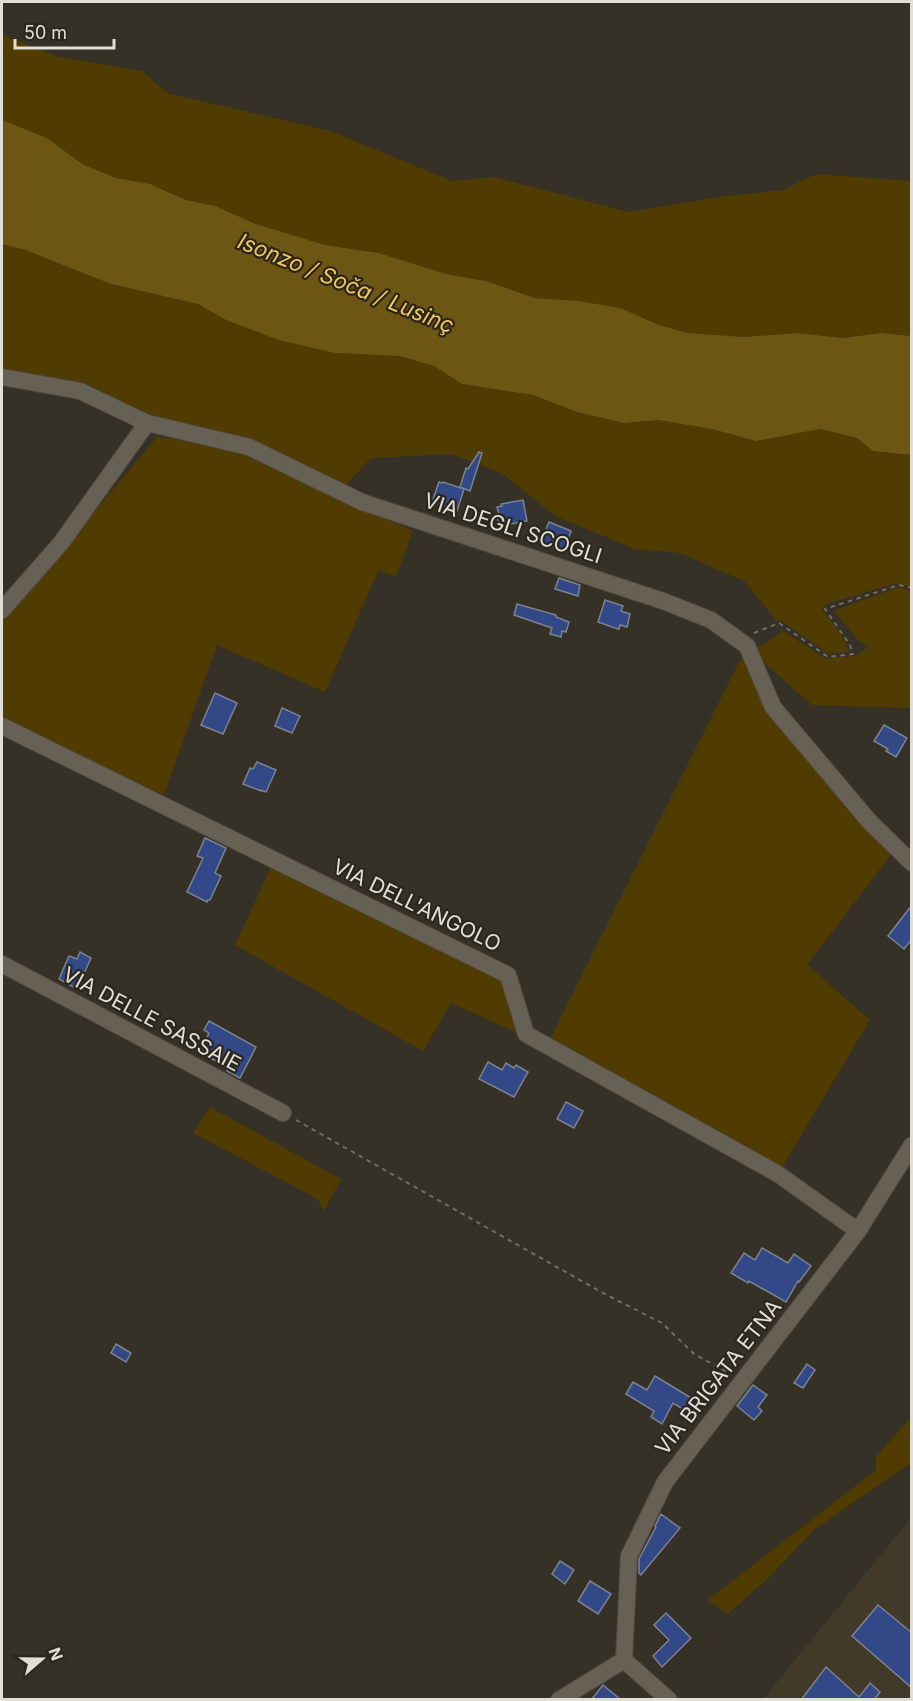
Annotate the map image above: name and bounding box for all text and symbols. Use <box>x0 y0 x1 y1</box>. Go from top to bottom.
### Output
scale bar <box>15 12 114 50</box>
text: 50 m <box>24 22 67 43</box>
water label: Isonzo / Soča / Lusinç <box>234 228 458 338</box>
street label: VIA DEGLI SCOGLI <box>421 487 605 569</box>
street label: VIA DELL'ANGOLO <box>329 853 505 957</box>
street label: VIA DELLE SASSAIE <box>59 961 245 1077</box>
street label: VIA BRIGATA ETNA <box>650 1294 786 1460</box>
north arrow <box>12 1629 72 1689</box>
text: N <box>45 1645 68 1663</box>

